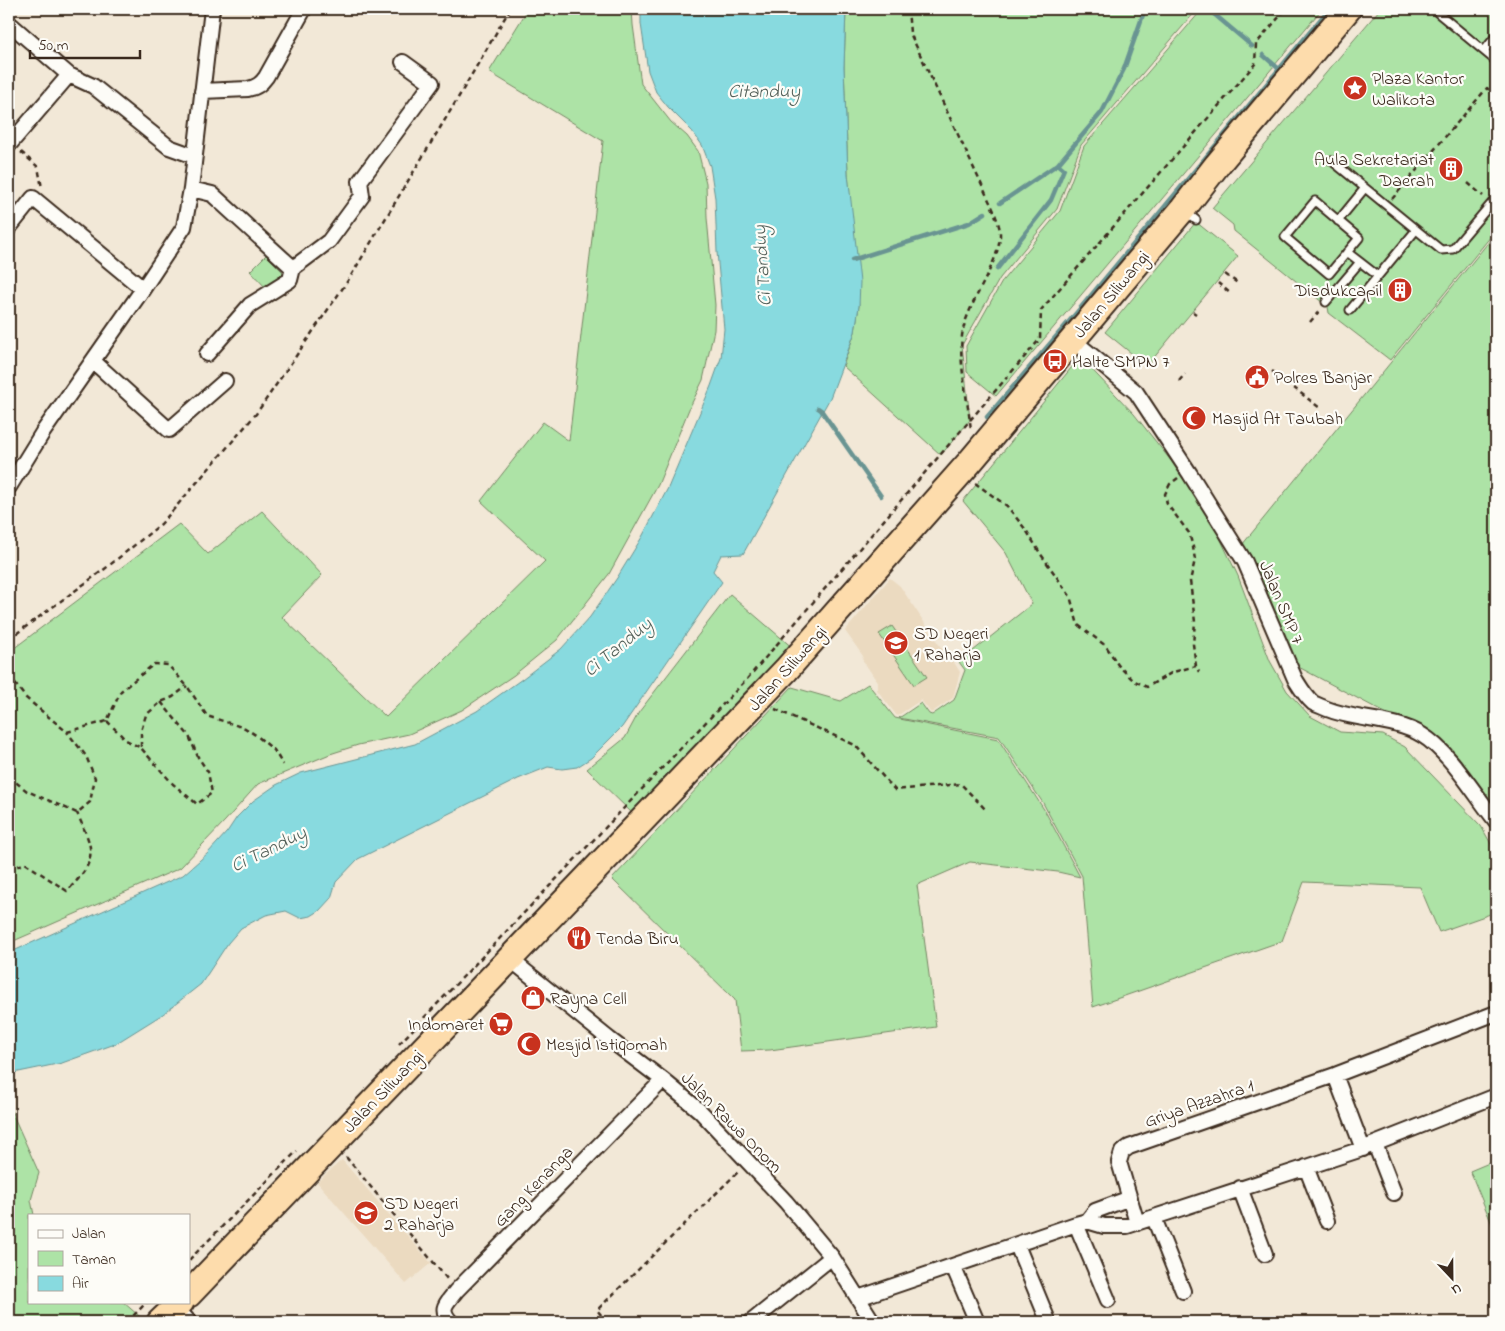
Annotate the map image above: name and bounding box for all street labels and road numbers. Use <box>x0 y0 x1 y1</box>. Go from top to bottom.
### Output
street label: Jalan Siliwangi <box>1068 246 1158 345</box>
street label: Jalan SMP 7 <box>1251 557 1310 649</box>
street label: Jalan Siliwangi <box>743 621 835 719</box>
street label: Jalan Siliwangi <box>338 1045 432 1141</box>
street label: Jalan Rawa Onom <box>674 1067 787 1180</box>
street label: Griya Azzahra 1 <box>1141 1074 1258 1136</box>
street label: Gang Kenanga <box>489 1141 581 1235</box>

